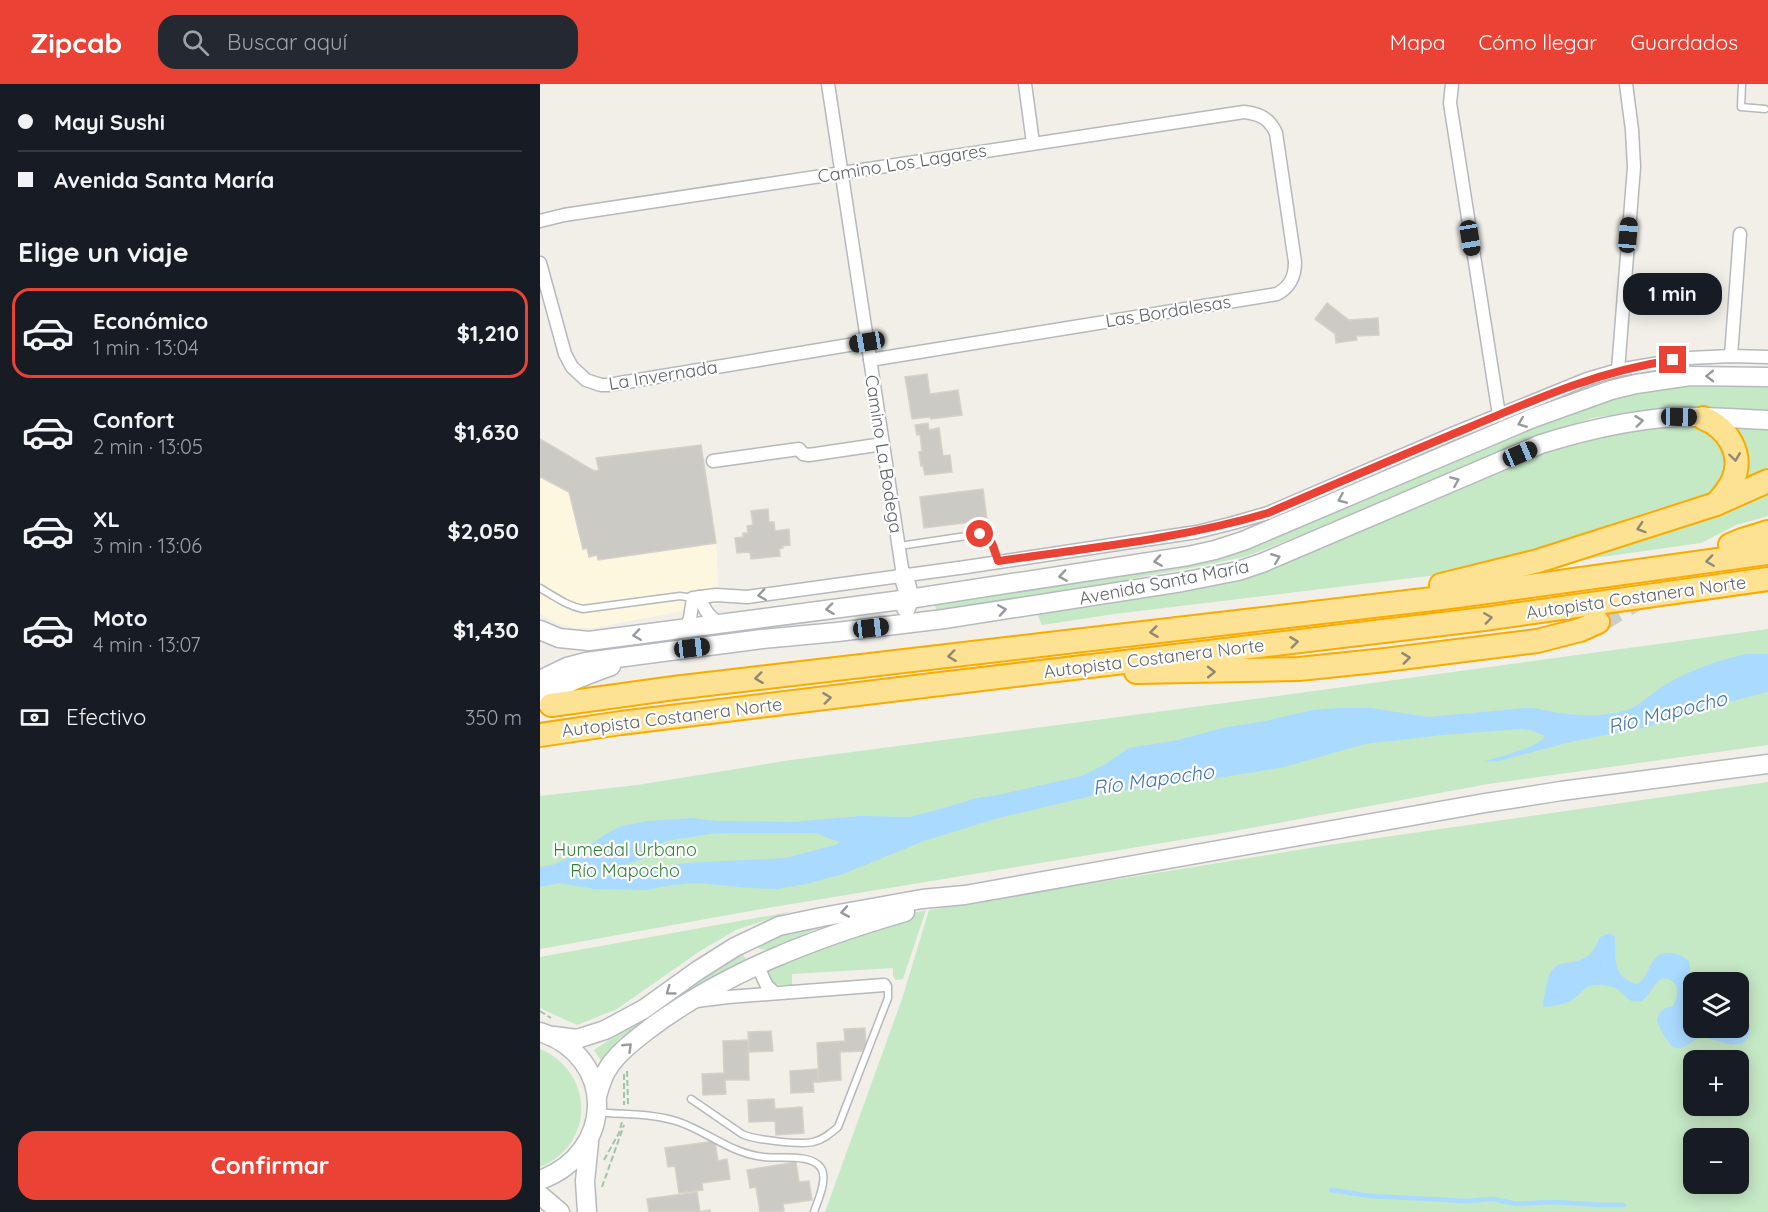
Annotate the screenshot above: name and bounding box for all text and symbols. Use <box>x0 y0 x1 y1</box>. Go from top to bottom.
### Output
search box <box>158 15 578 69</box>
text: Zipcab <box>30 25 122 60</box>
icon: search <box>179 26 212 59</box>
text: Buscar aquí <box>227 28 347 56</box>
text: Mapa <box>1390 29 1445 55</box>
text: Cómo llegar <box>1478 29 1597 55</box>
text: Guardados <box>1630 29 1738 55</box>
text: Mayi Sushi <box>54 108 165 136</box>
street label: Camino Los Lagares <box>816 138 988 188</box>
text: Avenida Santa María <box>54 166 274 194</box>
car <box>1617 216 1639 254</box>
car <box>1458 219 1482 257</box>
text: Elige un viaje <box>18 235 189 269</box>
callout: 1 min <box>1624 273 1722 315</box>
text: 1 min <box>1648 281 1697 306</box>
street label: Las Bordalesas <box>1104 290 1232 332</box>
icon: car <box>21 306 75 360</box>
text: Económico <box>93 307 208 335</box>
text: $1,210 <box>457 319 519 347</box>
car <box>848 330 886 354</box>
text: 1 min · 13:04 <box>93 335 199 360</box>
route end <box>1659 346 1686 373</box>
street label: La Invernada <box>607 355 719 395</box>
one-way arrow <box>1705 370 1714 382</box>
street label: Camino La Bodega <box>860 373 908 535</box>
icon: car <box>21 405 75 459</box>
text: Confort <box>93 406 175 434</box>
car <box>1661 408 1697 426</box>
one-way arrow <box>1635 415 1644 427</box>
one-way arrow <box>1517 416 1528 428</box>
text: $1,630 <box>454 418 519 446</box>
text: 2 min · 13:05 <box>93 434 203 459</box>
car <box>1500 439 1540 469</box>
one-way arrow <box>1729 452 1741 461</box>
one-way arrow <box>1449 476 1460 488</box>
one-way arrow <box>1337 492 1348 504</box>
icon: car <box>21 504 75 558</box>
text: XL <box>93 505 120 533</box>
text: $2,050 <box>448 517 519 545</box>
route start <box>966 520 993 547</box>
one-way arrow <box>1636 521 1647 533</box>
text: 3 min · 13:06 <box>93 533 202 558</box>
one-way arrow <box>1269 553 1280 565</box>
street label: Avenida Santa María <box>1077 554 1251 610</box>
one-way arrow <box>1153 554 1163 566</box>
one-way arrow <box>1705 554 1715 566</box>
one-way arrow <box>1058 569 1067 581</box>
street label: Autopista Costanera Norte <box>1524 570 1748 624</box>
one-way arrow <box>758 588 767 600</box>
icon: car <box>21 603 75 657</box>
one-way arrow <box>826 603 835 615</box>
text: Moto <box>93 604 147 632</box>
one-way arrow <box>997 605 1007 617</box>
one-way arrow <box>1483 613 1492 625</box>
text: $1,430 <box>453 616 519 644</box>
car <box>852 617 890 639</box>
one-way arrow <box>1149 626 1159 638</box>
one-way arrow <box>632 628 642 640</box>
text: 4 min · 13:07 <box>93 632 201 657</box>
street label: Autopista Costanera Norte <box>1042 633 1266 683</box>
one-way arrow <box>1289 636 1299 648</box>
car <box>673 637 711 659</box>
one-way arrow <box>948 649 957 662</box>
one-way arrow <box>1401 652 1410 665</box>
one-way arrow <box>1207 665 1216 678</box>
one-way arrow <box>754 672 763 684</box>
water label: Río Mapocho <box>1605 685 1730 739</box>
street label: Autopista Costanera Norte <box>560 692 784 742</box>
one-way arrow <box>822 692 832 704</box>
icon: cash <box>18 701 51 734</box>
text: Efectivo <box>66 703 146 731</box>
text: 350 m <box>465 705 522 730</box>
water label: Río Mapocho <box>1091 758 1216 800</box>
park label: Humedal Urbano Río Mapocho <box>553 838 697 882</box>
one-way arrow <box>841 906 850 918</box>
map controls <box>1683 972 1749 1194</box>
button: layers <box>1683 972 1749 1038</box>
one-way arrow <box>666 984 677 995</box>
one-way arrow <box>620 1044 631 1055</box>
button: + <box>1683 1050 1749 1116</box>
button: − <box>1683 1128 1749 1194</box>
button: Confirmar <box>18 1131 522 1200</box>

